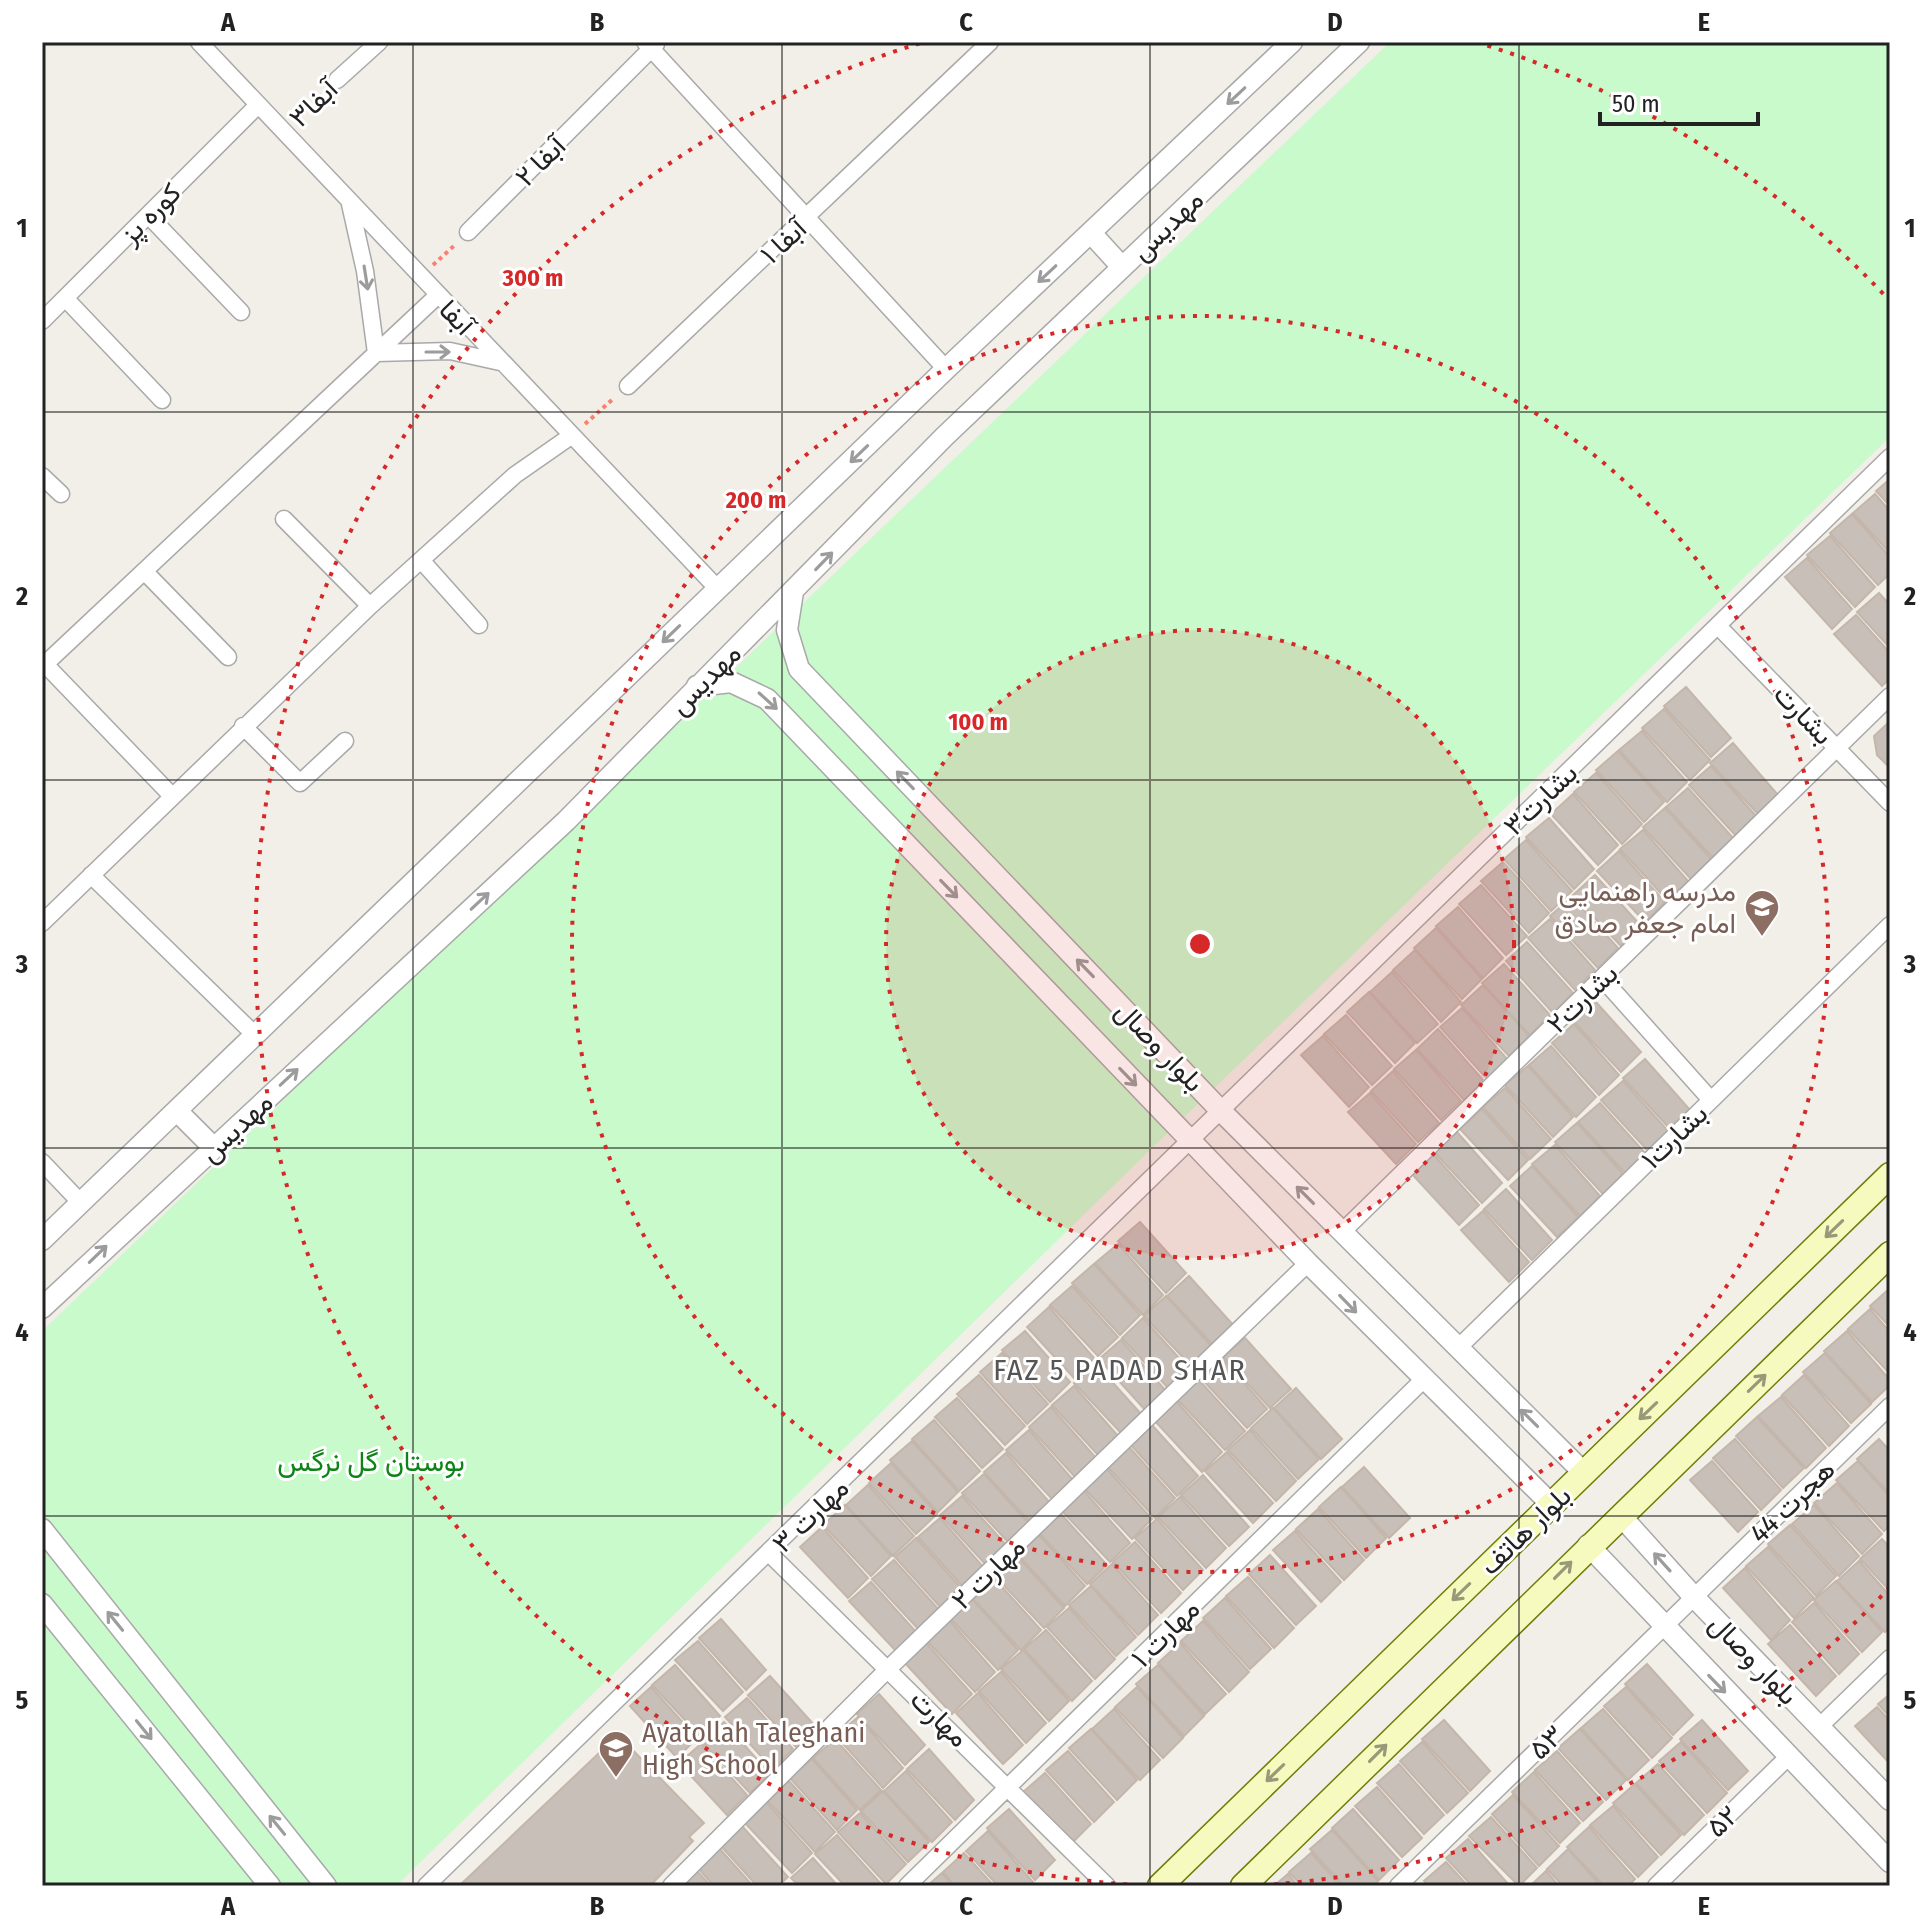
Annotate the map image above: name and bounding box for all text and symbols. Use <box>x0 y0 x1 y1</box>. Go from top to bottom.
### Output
text: A <box>220 7 236 38</box>
text: B <box>590 7 605 38</box>
text: C <box>959 7 973 38</box>
text: D <box>1327 7 1343 38</box>
text: E <box>1698 7 1710 38</box>
street label: آبفا۳ <box>282 71 346 134</box>
scale bar <box>1600 76 1758 126</box>
one-way arrow <box>1226 86 1246 104</box>
text: 50 m <box>1612 90 1660 118</box>
street label: آبفا ۲ <box>508 128 574 193</box>
street label: کوره پز <box>112 176 189 253</box>
street label: مهدیس <box>1125 183 1211 268</box>
street label: آبفا ۱ <box>754 210 815 271</box>
text: 1 <box>17 213 28 244</box>
text: 1 <box>1905 213 1916 244</box>
one-way arrow <box>359 264 374 290</box>
text: 300 m <box>502 264 563 292</box>
one-way arrow <box>1037 265 1057 284</box>
street label: آبفا <box>432 293 483 344</box>
one-way arrow <box>424 344 451 360</box>
one-way arrow <box>849 444 869 462</box>
text: 200 m <box>725 486 786 514</box>
one-way arrow <box>814 552 833 571</box>
text: 2 <box>15 581 28 612</box>
text: 2 <box>1903 581 1916 612</box>
one-way arrow <box>662 624 681 643</box>
street label: مهدیس <box>663 637 749 723</box>
street label: بشارت <box>1766 677 1840 752</box>
one-way arrow <box>758 692 778 710</box>
text: 100 m <box>948 708 1008 736</box>
street label: بشارت۳ <box>1497 756 1585 843</box>
one-way arrow <box>896 771 915 790</box>
place label: مدرسه راهنمایی امام جعفر صادق <box>1554 875 1736 942</box>
one-way arrow <box>939 878 957 898</box>
school or university icon: مدرسه راهنمایی امام جعفر صادق <box>1743 888 1781 938</box>
one-way arrow <box>469 892 489 910</box>
centre of rings <box>1186 930 1214 958</box>
text: 3 <box>15 949 28 980</box>
text: 3 <box>1903 949 1916 980</box>
street label: بشارت۲ <box>1540 957 1625 1041</box>
one-way arrow <box>1075 958 1094 978</box>
street label: بلوار وصال <box>1108 994 1211 1099</box>
one-way arrow <box>1119 1066 1137 1086</box>
one-way arrow <box>279 1068 299 1087</box>
street label: مهدیس <box>193 1086 280 1170</box>
street label: بشارت۱ <box>1634 1097 1715 1176</box>
one-way arrow <box>1296 1186 1315 1205</box>
one-way arrow <box>1824 1220 1844 1239</box>
one-way arrow <box>88 1246 108 1264</box>
one-way arrow <box>1338 1294 1357 1313</box>
text: 4 <box>15 1317 29 1348</box>
text: 4 <box>1903 1317 1917 1348</box>
district label: FAZ 5 PADAD SHAR <box>993 1352 1247 1388</box>
one-way arrow <box>1747 1374 1766 1393</box>
one-way arrow <box>1638 1401 1658 1420</box>
one-way arrow <box>1519 1408 1538 1428</box>
park label: بوستان گل نرگس <box>277 1445 465 1479</box>
street label: هجرت 44 <box>1743 1453 1842 1551</box>
street label: مهارت ۳ <box>765 1471 856 1560</box>
street label: بلوار هاتف <box>1473 1479 1578 1582</box>
street label: مهارت ۲ <box>945 1530 1033 1617</box>
one-way arrow <box>1653 1552 1671 1572</box>
one-way arrow <box>1553 1561 1572 1580</box>
one-way arrow <box>1452 1582 1471 1601</box>
street label: مهارت ۱ <box>1124 1592 1207 1675</box>
street label: بلوار وصال <box>1702 1607 1805 1712</box>
one-way arrow <box>107 1611 125 1632</box>
one-way arrow <box>1707 1674 1726 1693</box>
street label: مهارت <box>903 1683 976 1755</box>
text: 5 <box>16 1685 29 1716</box>
text: 5 <box>1904 1685 1917 1716</box>
place label: Ayatollah Taleghani High School <box>642 1716 865 1781</box>
street label: ۵۳ <box>1522 1718 1570 1766</box>
one-way arrow <box>135 1719 153 1740</box>
school or university icon: Ayatollah Taleghani High School <box>597 1729 635 1779</box>
one-way arrow <box>1368 1743 1388 1762</box>
one-way arrow <box>1265 1764 1285 1783</box>
street label: ۵۲ <box>1700 1799 1745 1844</box>
one-way arrow <box>269 1815 286 1836</box>
text: A <box>220 1891 236 1922</box>
text: B <box>590 1891 605 1922</box>
text: C <box>959 1891 973 1922</box>
text: D <box>1327 1891 1343 1922</box>
text: E <box>1698 1891 1710 1922</box>

